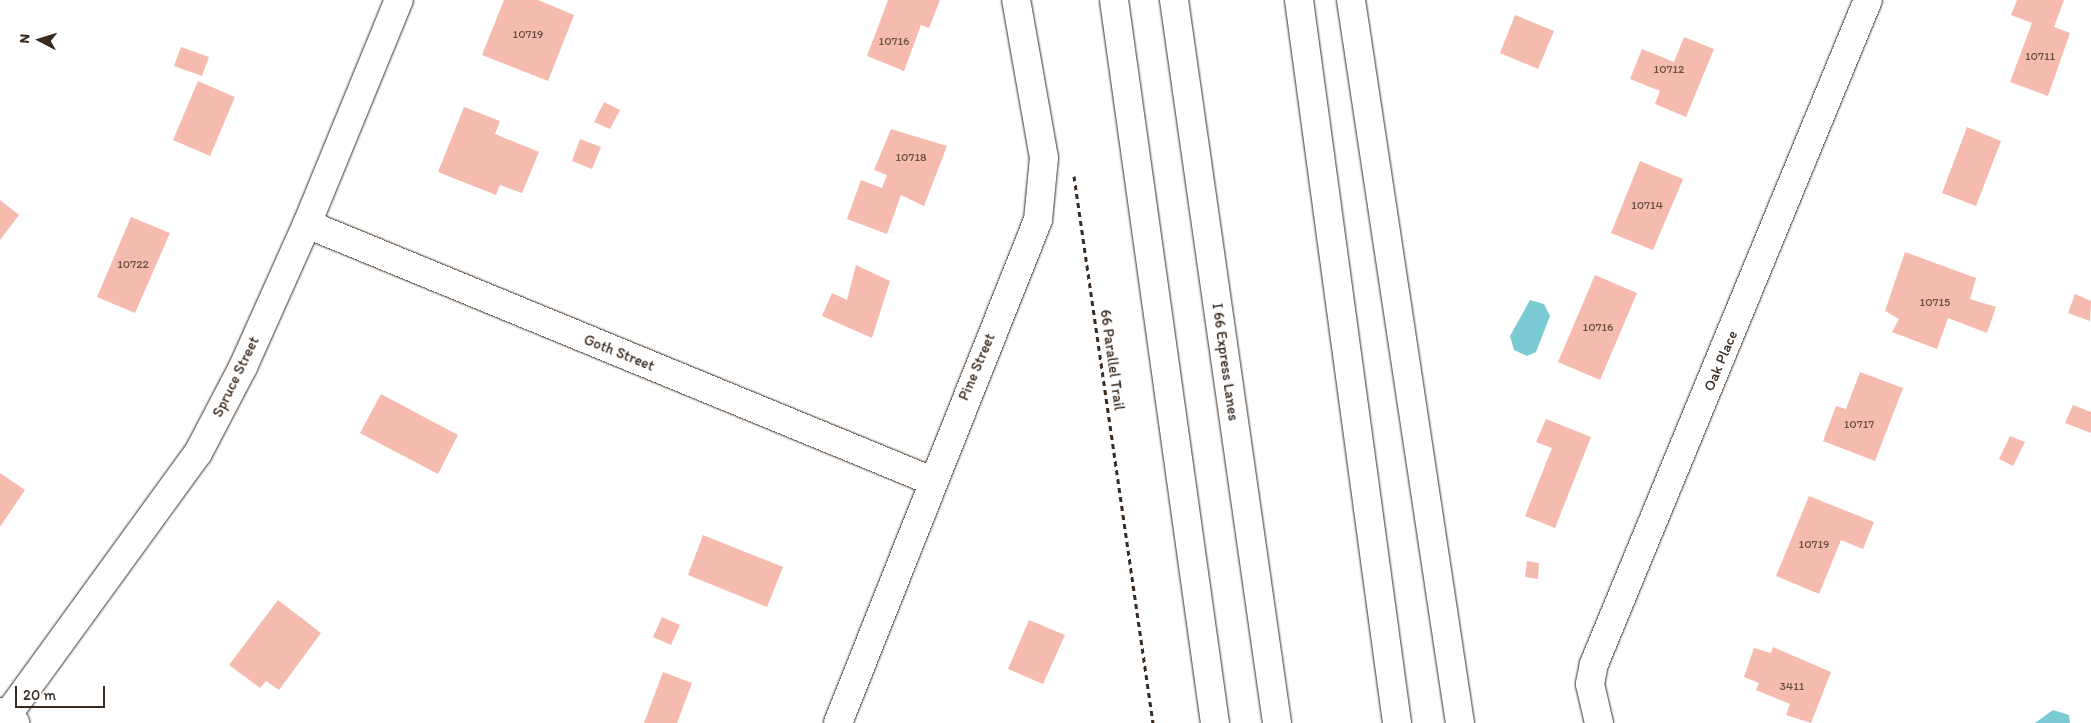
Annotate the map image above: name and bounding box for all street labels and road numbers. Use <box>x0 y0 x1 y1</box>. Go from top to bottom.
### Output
street label: I 66 Express Lanes <box>1208 302 1242 422</box>
street label: 66 Parallel Trail <box>1096 309 1128 411</box>
street label: Oak Place <box>1700 328 1742 394</box>
street label: Goth Street <box>581 331 657 375</box>
street label: Pine Street <box>955 331 999 403</box>
street label: Spruce Street <box>209 334 263 420</box>

